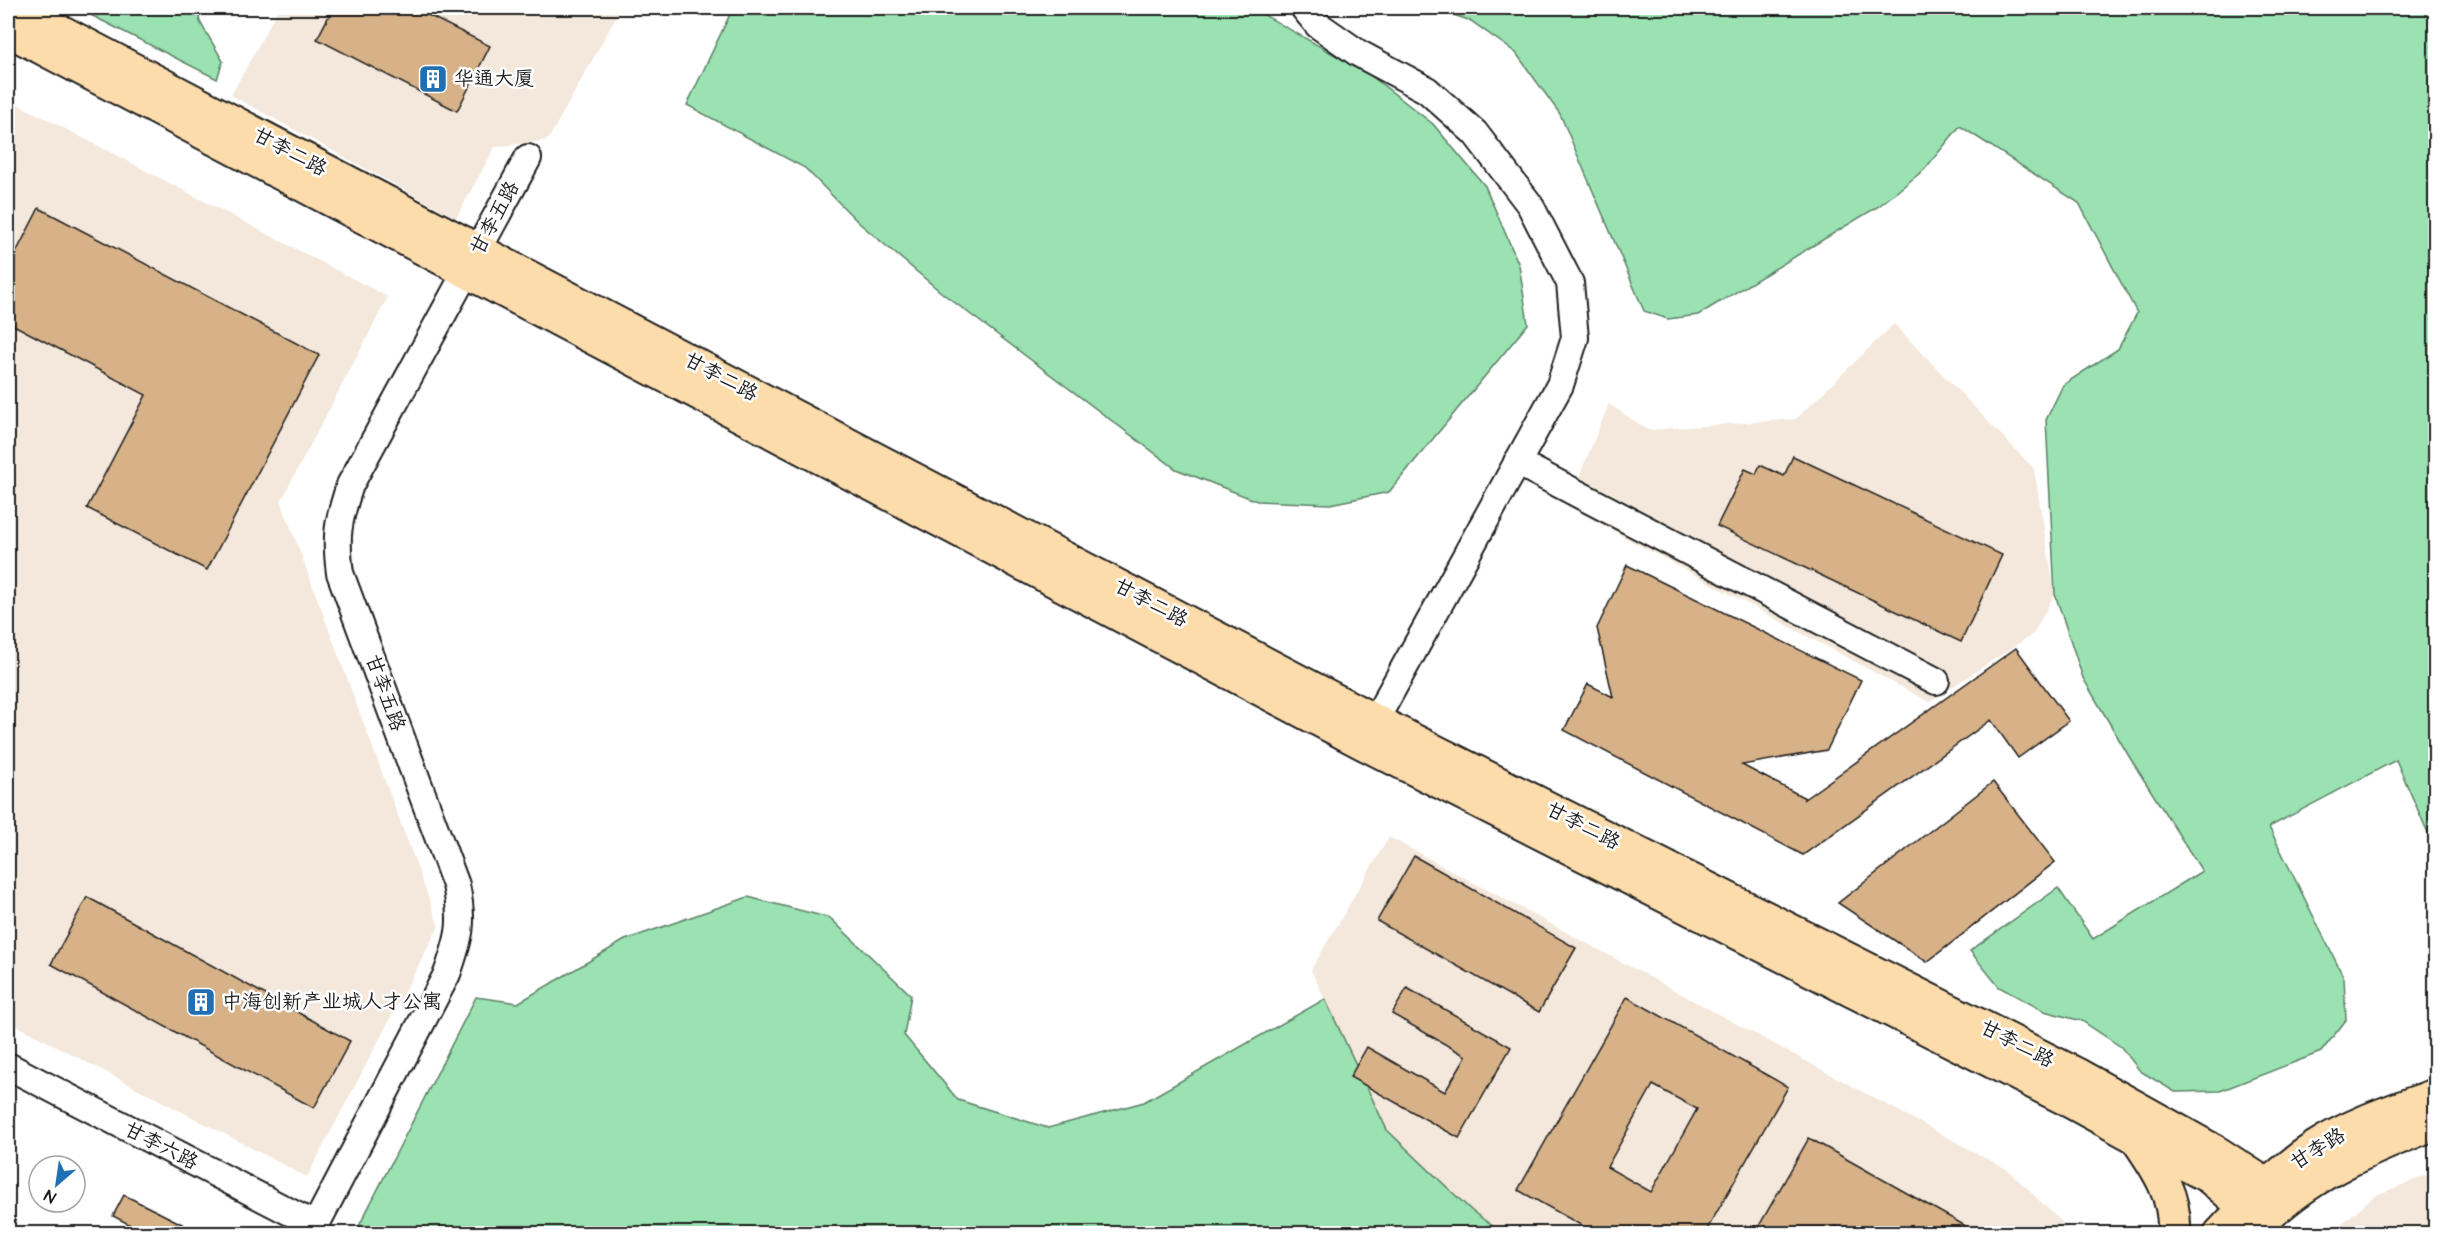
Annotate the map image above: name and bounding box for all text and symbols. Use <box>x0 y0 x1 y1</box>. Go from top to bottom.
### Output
building icon: 华通大厦 <box>417 63 449 95</box>
place label: 华通大厦 <box>454 65 534 93</box>
street label: 甘李二路 <box>248 121 333 184</box>
street label: 甘李五路 <box>464 175 527 260</box>
street label: 甘李二路 <box>679 346 764 409</box>
street label: 甘李二路 <box>1109 572 1194 635</box>
street label: 甘李五路 <box>358 651 412 736</box>
street label: 甘李二路 <box>1541 795 1626 857</box>
building icon: 中海创新产业城人才公寓 <box>185 986 217 1018</box>
place label: 中海创新产业城人才公寓 <box>222 988 442 1016</box>
street label: 甘李二路 <box>1975 1013 2060 1075</box>
street label: 甘李六路 <box>119 1115 204 1177</box>
street label: 甘李路 <box>2285 1121 2352 1177</box>
north arrow <box>27 1154 87 1214</box>
text: N <box>40 1184 60 1208</box>

